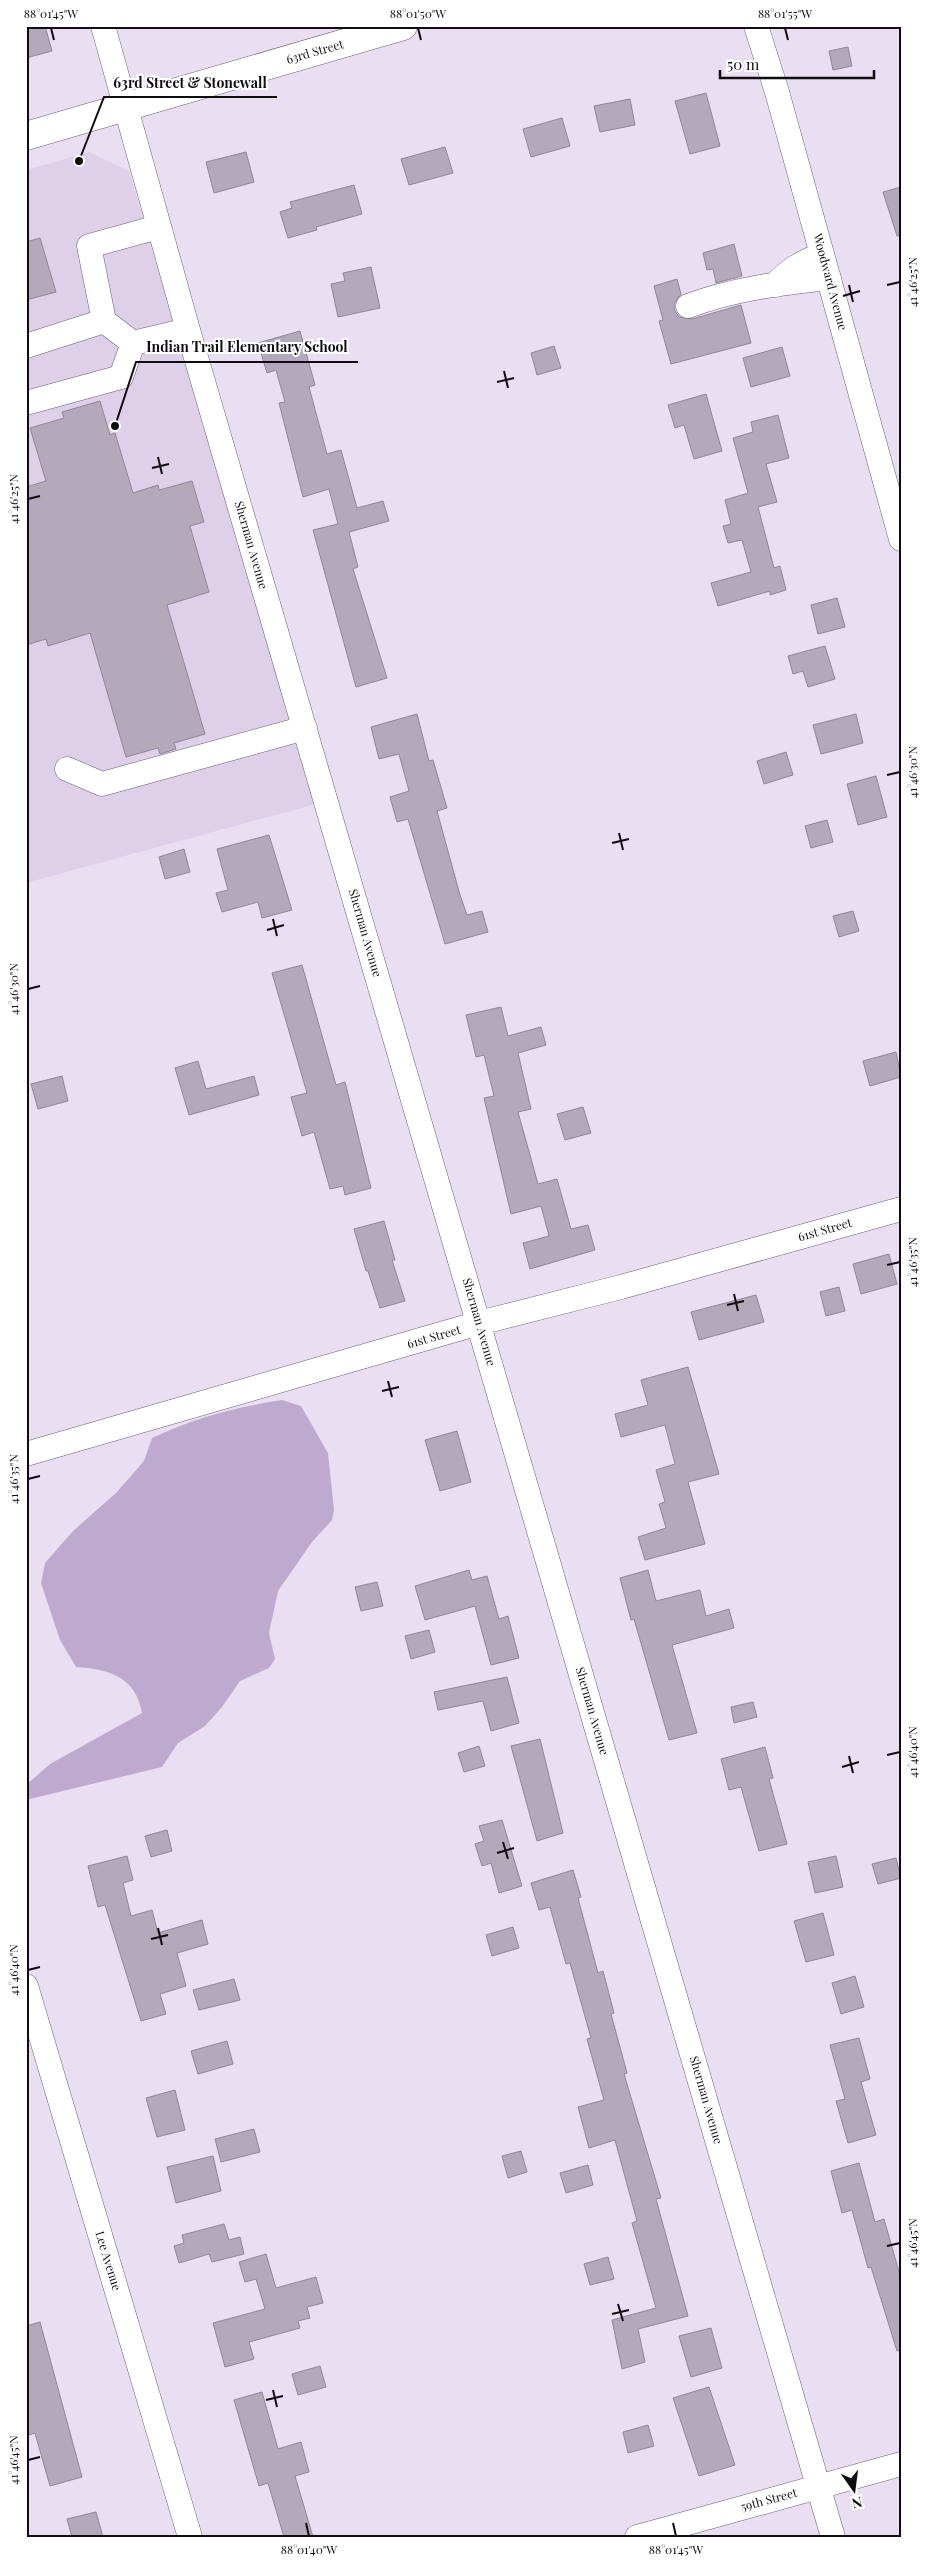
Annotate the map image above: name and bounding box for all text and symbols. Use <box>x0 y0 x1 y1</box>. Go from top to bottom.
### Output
text: 88°01'45"W <box>24 5 78 21</box>
text: 88°01'50"W <box>390 5 446 21</box>
text: 88°01'55"W <box>758 5 812 21</box>
street label: 63rd Street <box>284 35 346 67</box>
scale bar <box>720 48 873 80</box>
text: 50 m <box>727 54 760 74</box>
callout: 63rd Street & Stonewall <box>104 68 277 97</box>
text: 63rd Street & Stonewall <box>113 73 267 92</box>
street label: Woodward Avenue <box>810 231 852 332</box>
text: 41°46'25"N <box>904 256 920 307</box>
callout: Indian Trail Elementary School <box>136 333 358 362</box>
text: Indian Trail Elementary School <box>146 337 348 356</box>
text: 41°46'25"N <box>5 473 21 524</box>
street label: Sherman Avenue <box>232 499 272 591</box>
text: 41°46'30"N <box>904 746 920 798</box>
street label: Sherman Avenue <box>346 887 386 979</box>
text: 41°46'30"N <box>5 963 21 1015</box>
street label: 61st Street <box>796 1214 854 1244</box>
text: 41°46'35"N <box>904 1237 920 1287</box>
street label: Sherman Avenue <box>460 1276 500 1368</box>
street label: 61st Street <box>405 1321 463 1351</box>
text: 41°46'35"N <box>5 1454 21 1504</box>
street label: Sherman Avenue <box>573 1665 613 1757</box>
text: 41°46'40"N <box>904 1726 920 1778</box>
text: 41°46'40"N <box>5 1944 21 1996</box>
street label: Sherman Avenue <box>687 2054 727 2146</box>
text: 41°46'45"N <box>904 2218 920 2268</box>
street label: Lee Avenue <box>92 2229 126 2292</box>
text: 41°46'45"N <box>5 2435 21 2485</box>
north arrow <box>830 2466 880 2516</box>
street label: 59th Street <box>739 2484 799 2514</box>
text: N <box>850 2493 864 2514</box>
text: 88°01'40"W <box>281 2541 337 2557</box>
text: 88°01'45"W <box>649 2541 703 2557</box>

